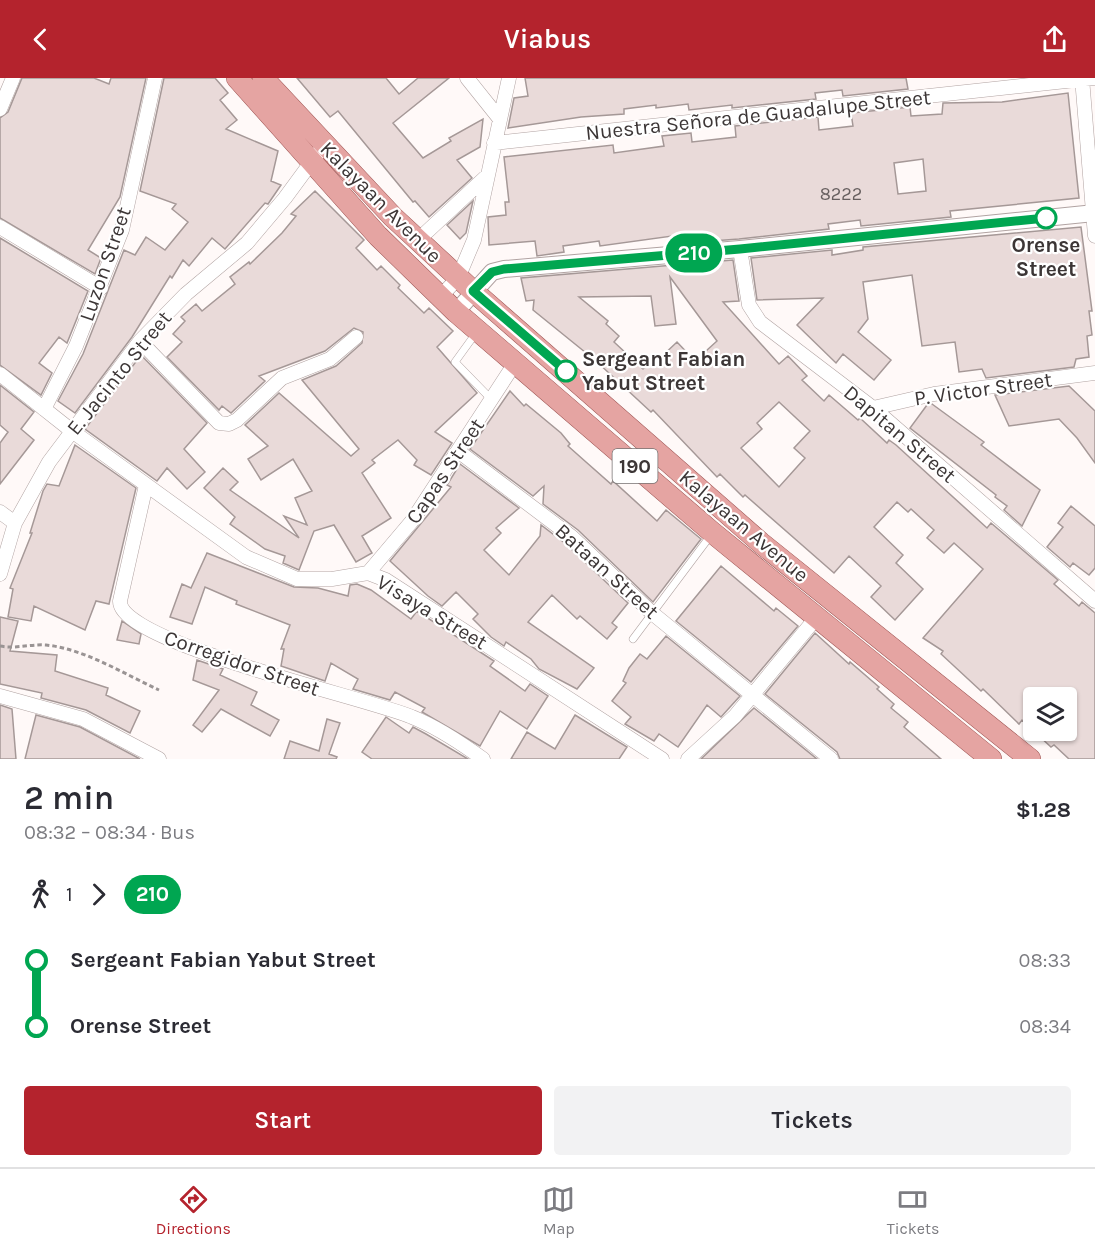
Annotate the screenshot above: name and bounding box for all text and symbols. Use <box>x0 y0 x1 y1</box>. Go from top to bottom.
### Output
icon: back <box>24 23 57 56</box>
text: Viabus <box>504 23 591 55</box>
icon: share <box>1038 23 1071 56</box>
street label: Nuestra Señora de Guadalupe Street <box>584 85 932 145</box>
street label: Kalayaan Avenue <box>315 136 447 268</box>
house number: 8222 <box>820 183 862 205</box>
street label: Luzon Street <box>74 204 136 324</box>
marker: Orense Street <box>1035 207 1057 229</box>
place label: Orense Street <box>1012 233 1081 281</box>
line badge: 210 <box>660 234 728 273</box>
text: 210 <box>677 241 711 265</box>
street label: E. Jacinto Street <box>62 306 176 440</box>
place label: Sergeant Fabian Yabut Street <box>582 347 745 395</box>
marker: Sergeant Fabian Yabut Street <box>555 360 577 382</box>
street label: P. Victor Street <box>913 367 1054 411</box>
street label: Dapitan Street <box>839 380 961 488</box>
street label: Capas Street <box>401 414 489 528</box>
road number: 190 <box>612 449 658 483</box>
street label: Kalayaan Avenue <box>674 465 814 587</box>
street label: Bataan Street <box>550 518 664 624</box>
street label: Visaya Street <box>372 570 492 654</box>
street label: Corregidor Street <box>161 625 323 701</box>
map controls <box>1023 687 1077 741</box>
button: layers <box>1023 687 1077 741</box>
text: 2 min <box>24 779 114 817</box>
text: $1.28 <box>1016 797 1071 823</box>
text: 08:32 – 08:34 · Bus <box>24 821 195 844</box>
icon: walk <box>24 878 57 911</box>
icon: forward <box>82 878 115 911</box>
text: 210 <box>136 882 169 906</box>
text: 1 <box>66 883 73 906</box>
text: Sergeant Fabian Yabut Street <box>70 947 376 973</box>
text: 08:33 <box>1019 949 1071 972</box>
text: Orense Street <box>70 1013 211 1039</box>
text: 08:34 <box>1019 1015 1071 1038</box>
button: Start <box>24 1086 542 1155</box>
button: Tickets <box>554 1086 1071 1155</box>
tab: Directions <box>156 1183 231 1238</box>
tab: Map <box>542 1183 575 1238</box>
tab: Tickets <box>887 1183 939 1238</box>

